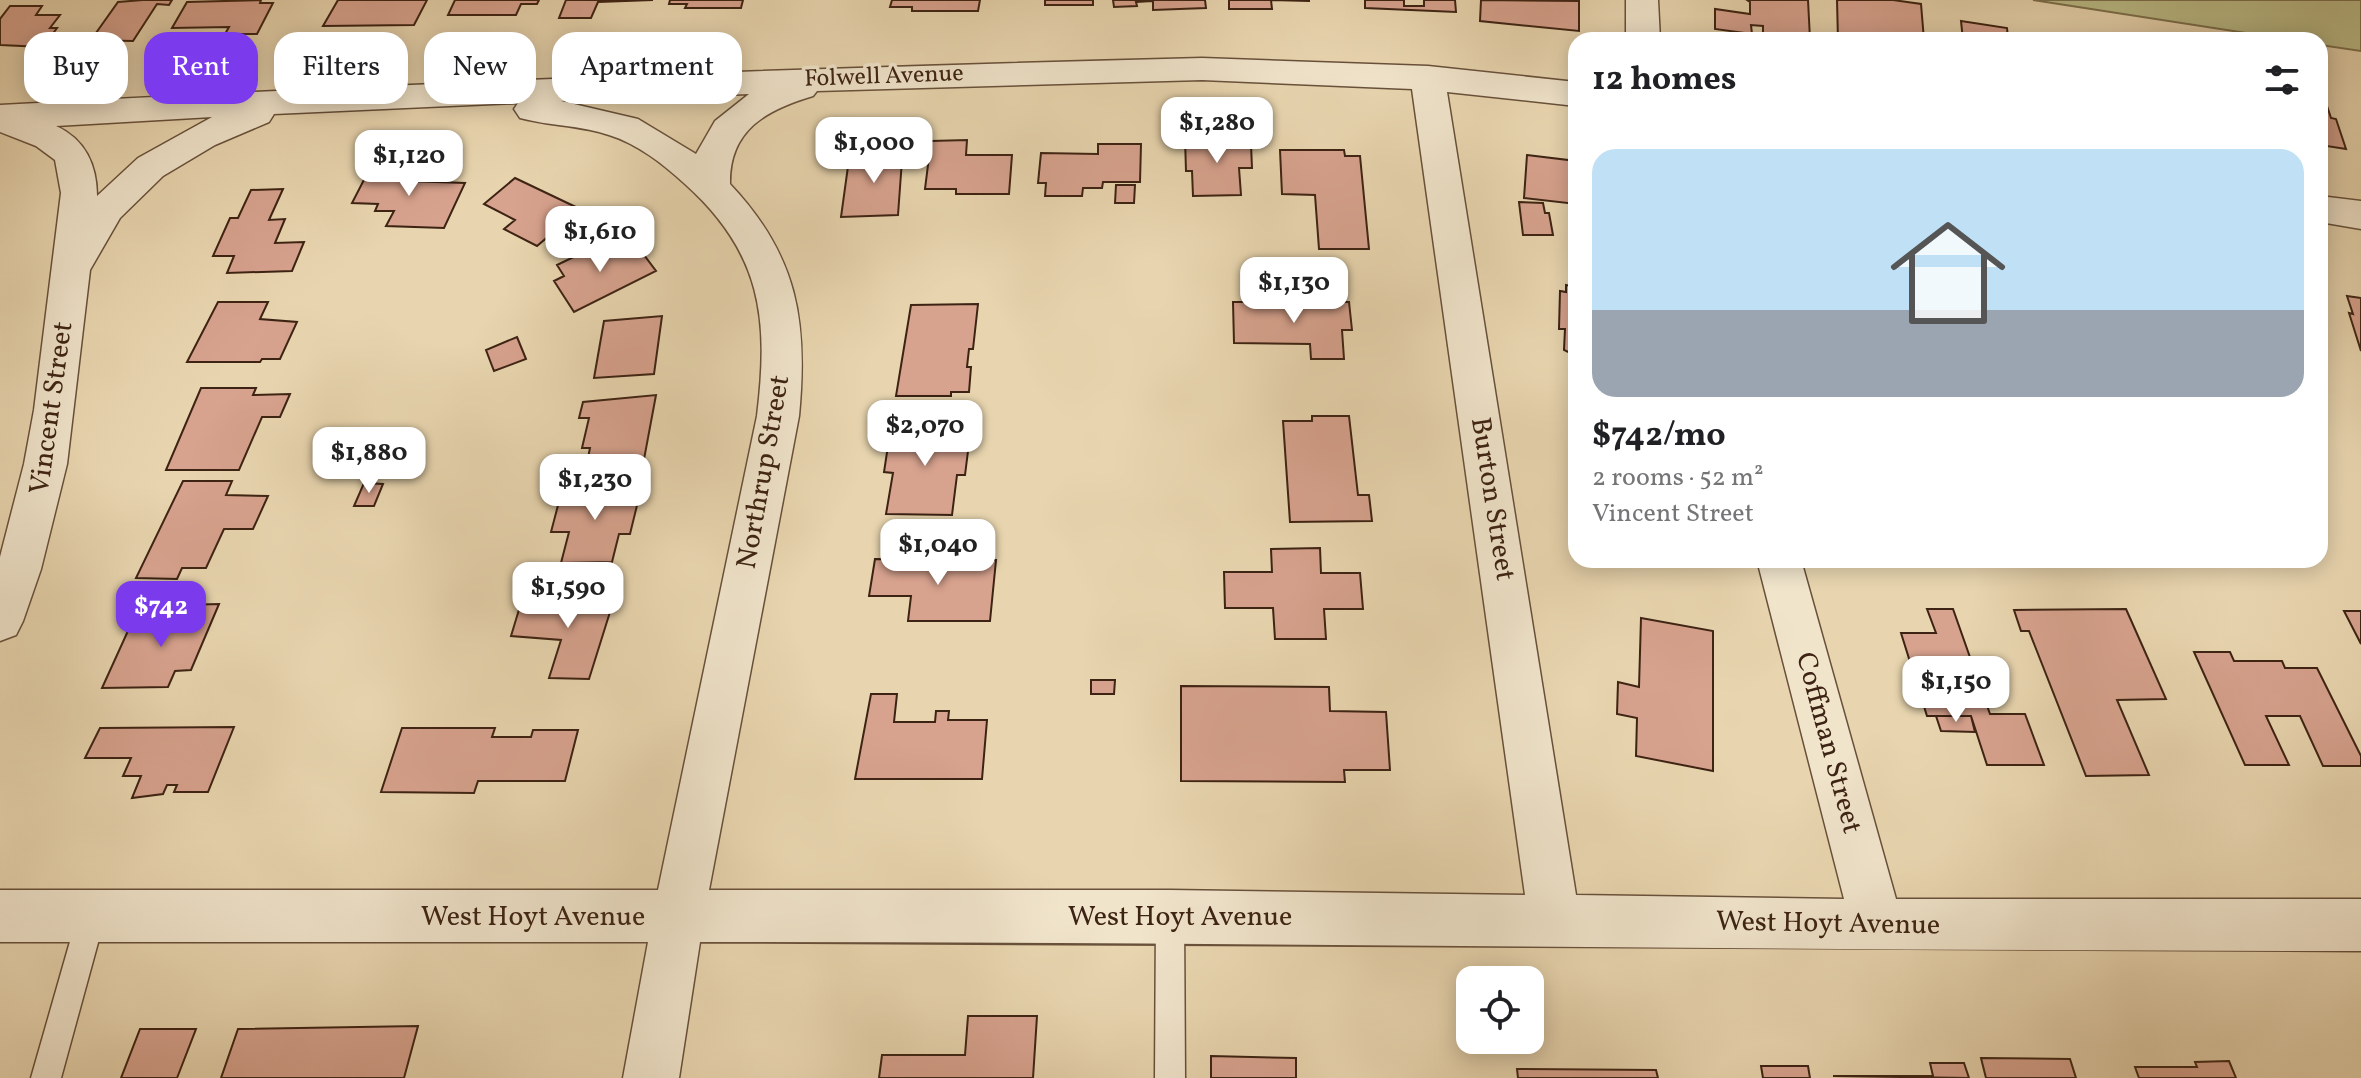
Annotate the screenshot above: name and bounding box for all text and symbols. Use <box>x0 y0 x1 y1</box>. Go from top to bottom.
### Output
chip: Buy <box>24 32 128 104</box>
chip: Rent <box>144 32 258 104</box>
chip: Filters <box>274 32 408 104</box>
chip: New <box>424 32 536 104</box>
chip: Apartment <box>552 32 742 104</box>
street label: Folwell Avenue <box>804 57 964 97</box>
text: 12 homes <box>1592 57 1736 104</box>
icon: filters <box>2260 58 2304 102</box>
pin: $1,280 <box>1152 97 1282 165</box>
text: $1,280 <box>1179 105 1255 141</box>
pin: $1,000 <box>809 117 939 185</box>
text: $1,000 <box>833 125 915 161</box>
pin: $1,120 <box>344 130 474 198</box>
text: $1,120 <box>373 138 445 174</box>
icon: home <box>1876 201 2020 345</box>
pin: $1,610 <box>535 206 665 274</box>
text: $1,610 <box>563 214 637 250</box>
pin: $1,130 <box>1229 257 1359 325</box>
text: $1,130 <box>1258 265 1330 301</box>
street label: Vincent Street <box>21 319 83 497</box>
street label: Northrup Street <box>728 372 800 572</box>
pin: $2,070 <box>860 400 990 468</box>
text: $2,070 <box>885 408 965 444</box>
text: $742/mo <box>1592 413 1726 460</box>
street label: Burton Street <box>1460 414 1524 584</box>
pin: $1,880 <box>304 427 434 495</box>
text: $1,880 <box>331 435 407 471</box>
pin: $1,230 <box>530 454 660 522</box>
text: 2 rooms · 52 m² <box>1592 460 1764 496</box>
text: $1,230 <box>558 462 632 498</box>
text: Vincent Street <box>1592 496 1754 532</box>
pin: $1,040 <box>873 519 1003 587</box>
text: $1,040 <box>898 527 978 563</box>
pin: $1,590 <box>503 562 633 630</box>
text: $1,590 <box>530 570 606 606</box>
pin: $742 <box>114 581 208 649</box>
text: $742 <box>134 589 188 625</box>
street label: Coffman Street <box>1785 648 1871 838</box>
pin: $1,150 <box>1891 656 2021 724</box>
text: $1,150 <box>1920 664 1992 700</box>
street label: West Hoyt Avenue <box>421 898 645 937</box>
street label: West Hoyt Avenue <box>1068 898 1292 937</box>
street label: West Hoyt Avenue <box>1715 903 1941 945</box>
map controls <box>1456 966 1544 1054</box>
button: locate <box>1456 966 1544 1054</box>

